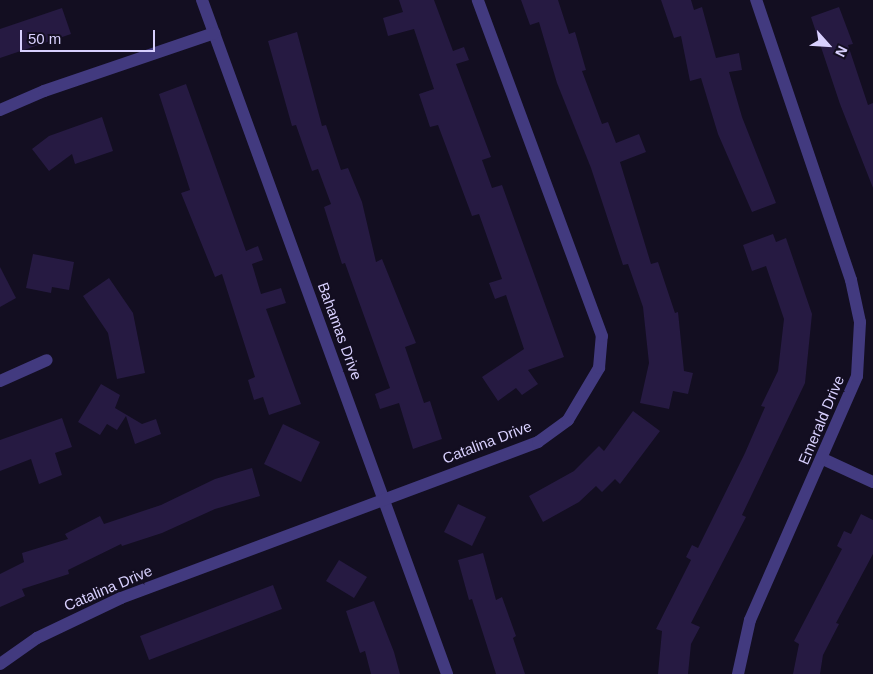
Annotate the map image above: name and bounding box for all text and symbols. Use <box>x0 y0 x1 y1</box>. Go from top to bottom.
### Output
scale bar <box>22 20 158 52</box>
north arrow <box>803 20 853 70</box>
text: 50 m <box>28 30 61 47</box>
text: N <box>832 44 851 60</box>
street label: Bahamas Drive <box>314 280 366 382</box>
street label: Emerald Drive <box>794 373 848 467</box>
street label: Catalina Drive <box>440 417 534 467</box>
street label: Catalina Drive <box>61 561 155 615</box>

